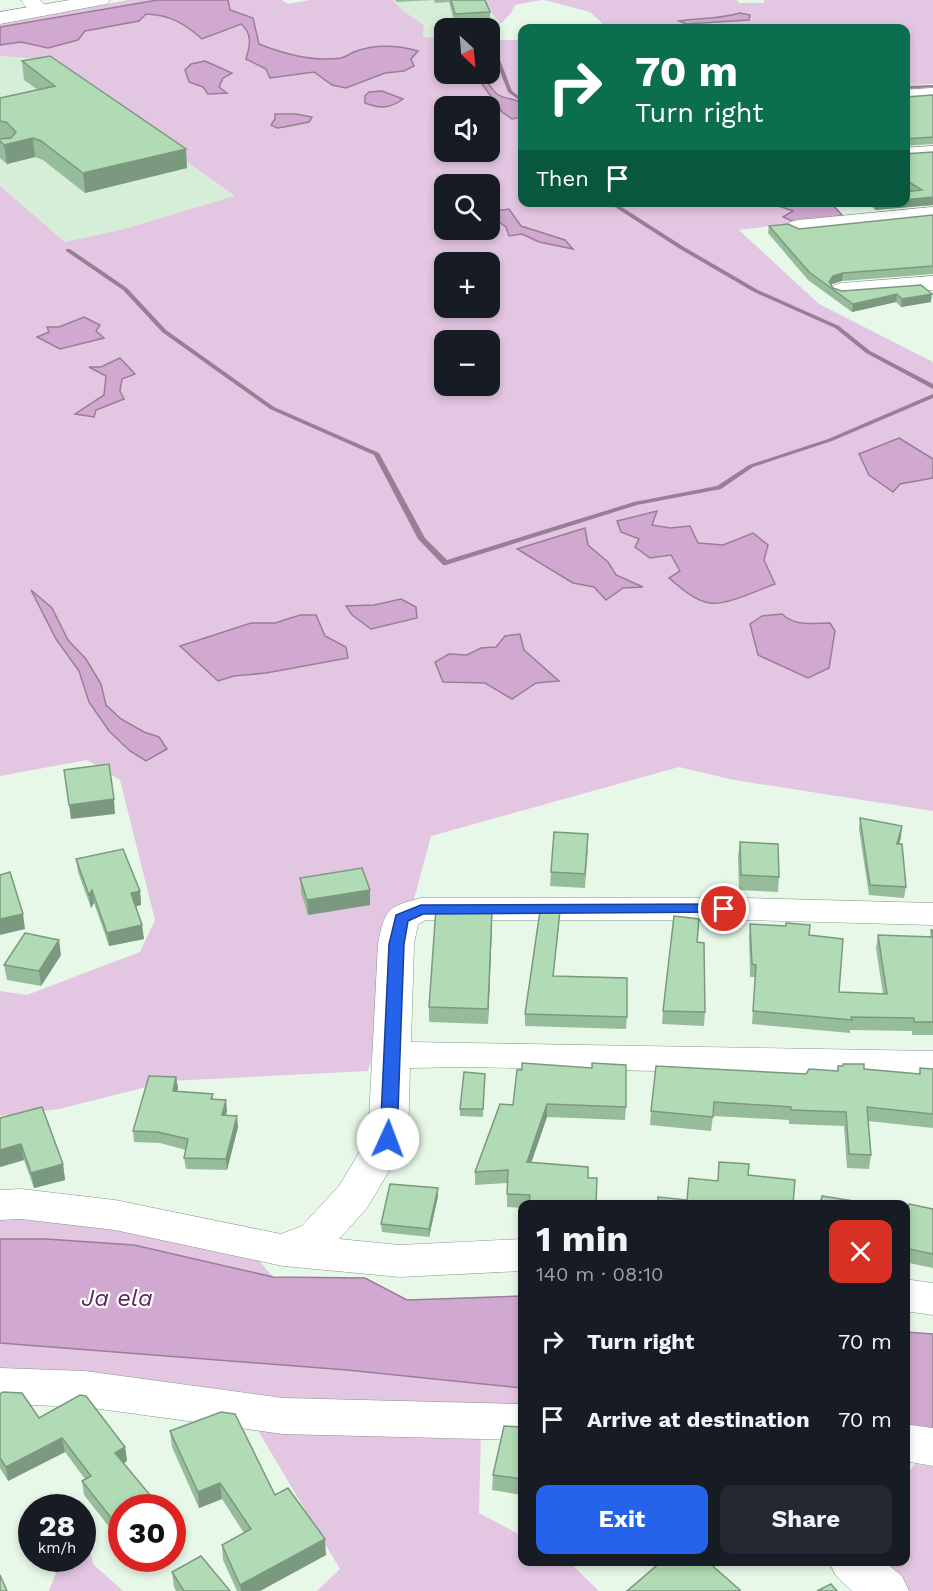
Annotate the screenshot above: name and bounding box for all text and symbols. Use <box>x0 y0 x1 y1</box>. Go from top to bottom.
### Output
north arrow <box>434 18 500 84</box>
map controls <box>434 18 500 396</box>
text: 70 m <box>635 47 738 96</box>
icon: right <box>536 48 614 126</box>
button: sound <box>434 96 500 162</box>
text: Turn right <box>635 97 764 129</box>
icon: arrive <box>601 162 634 195</box>
text: Then <box>536 166 589 191</box>
button: search <box>434 174 500 240</box>
button: + <box>434 252 500 318</box>
button: − <box>434 330 500 396</box>
pin <box>698 883 749 934</box>
icon: arrive <box>707 892 740 925</box>
position arrow <box>356 1107 420 1171</box>
text: 1 min <box>536 1218 628 1260</box>
button: close <box>829 1220 892 1283</box>
text: 140 m · 08:10 <box>536 1262 663 1286</box>
water label: Ja ela <box>81 1284 153 1312</box>
icon: right <box>536 1325 569 1358</box>
text: Turn right <box>587 1329 694 1354</box>
text: 70 m <box>838 1329 892 1354</box>
icon: arrive <box>536 1403 569 1436</box>
text: Arrive at destination <box>587 1407 810 1432</box>
text: 70 m <box>838 1407 892 1432</box>
button: Exit <box>536 1485 708 1554</box>
button: Share <box>720 1485 892 1554</box>
speed limit sign: 30 <box>108 1494 186 1572</box>
text: 28 <box>39 1508 75 1543</box>
text: km/h <box>38 1539 76 1557</box>

